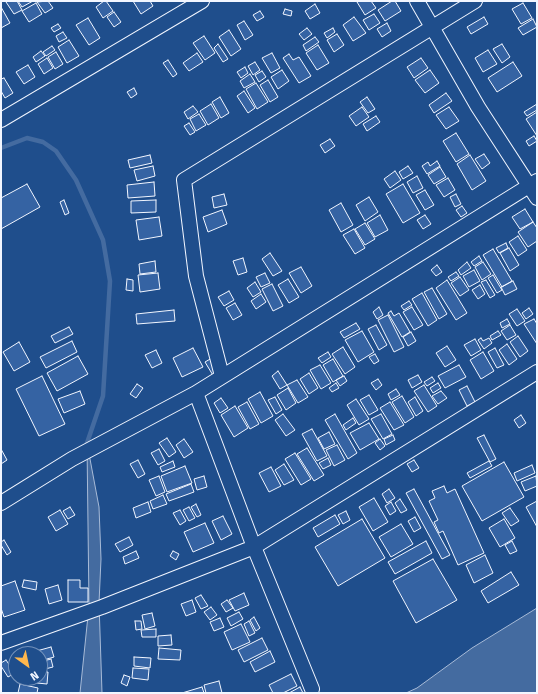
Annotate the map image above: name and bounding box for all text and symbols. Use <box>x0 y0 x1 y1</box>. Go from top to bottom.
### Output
north arrow <box>8 646 48 686</box>
text: N <box>28 668 41 683</box>

